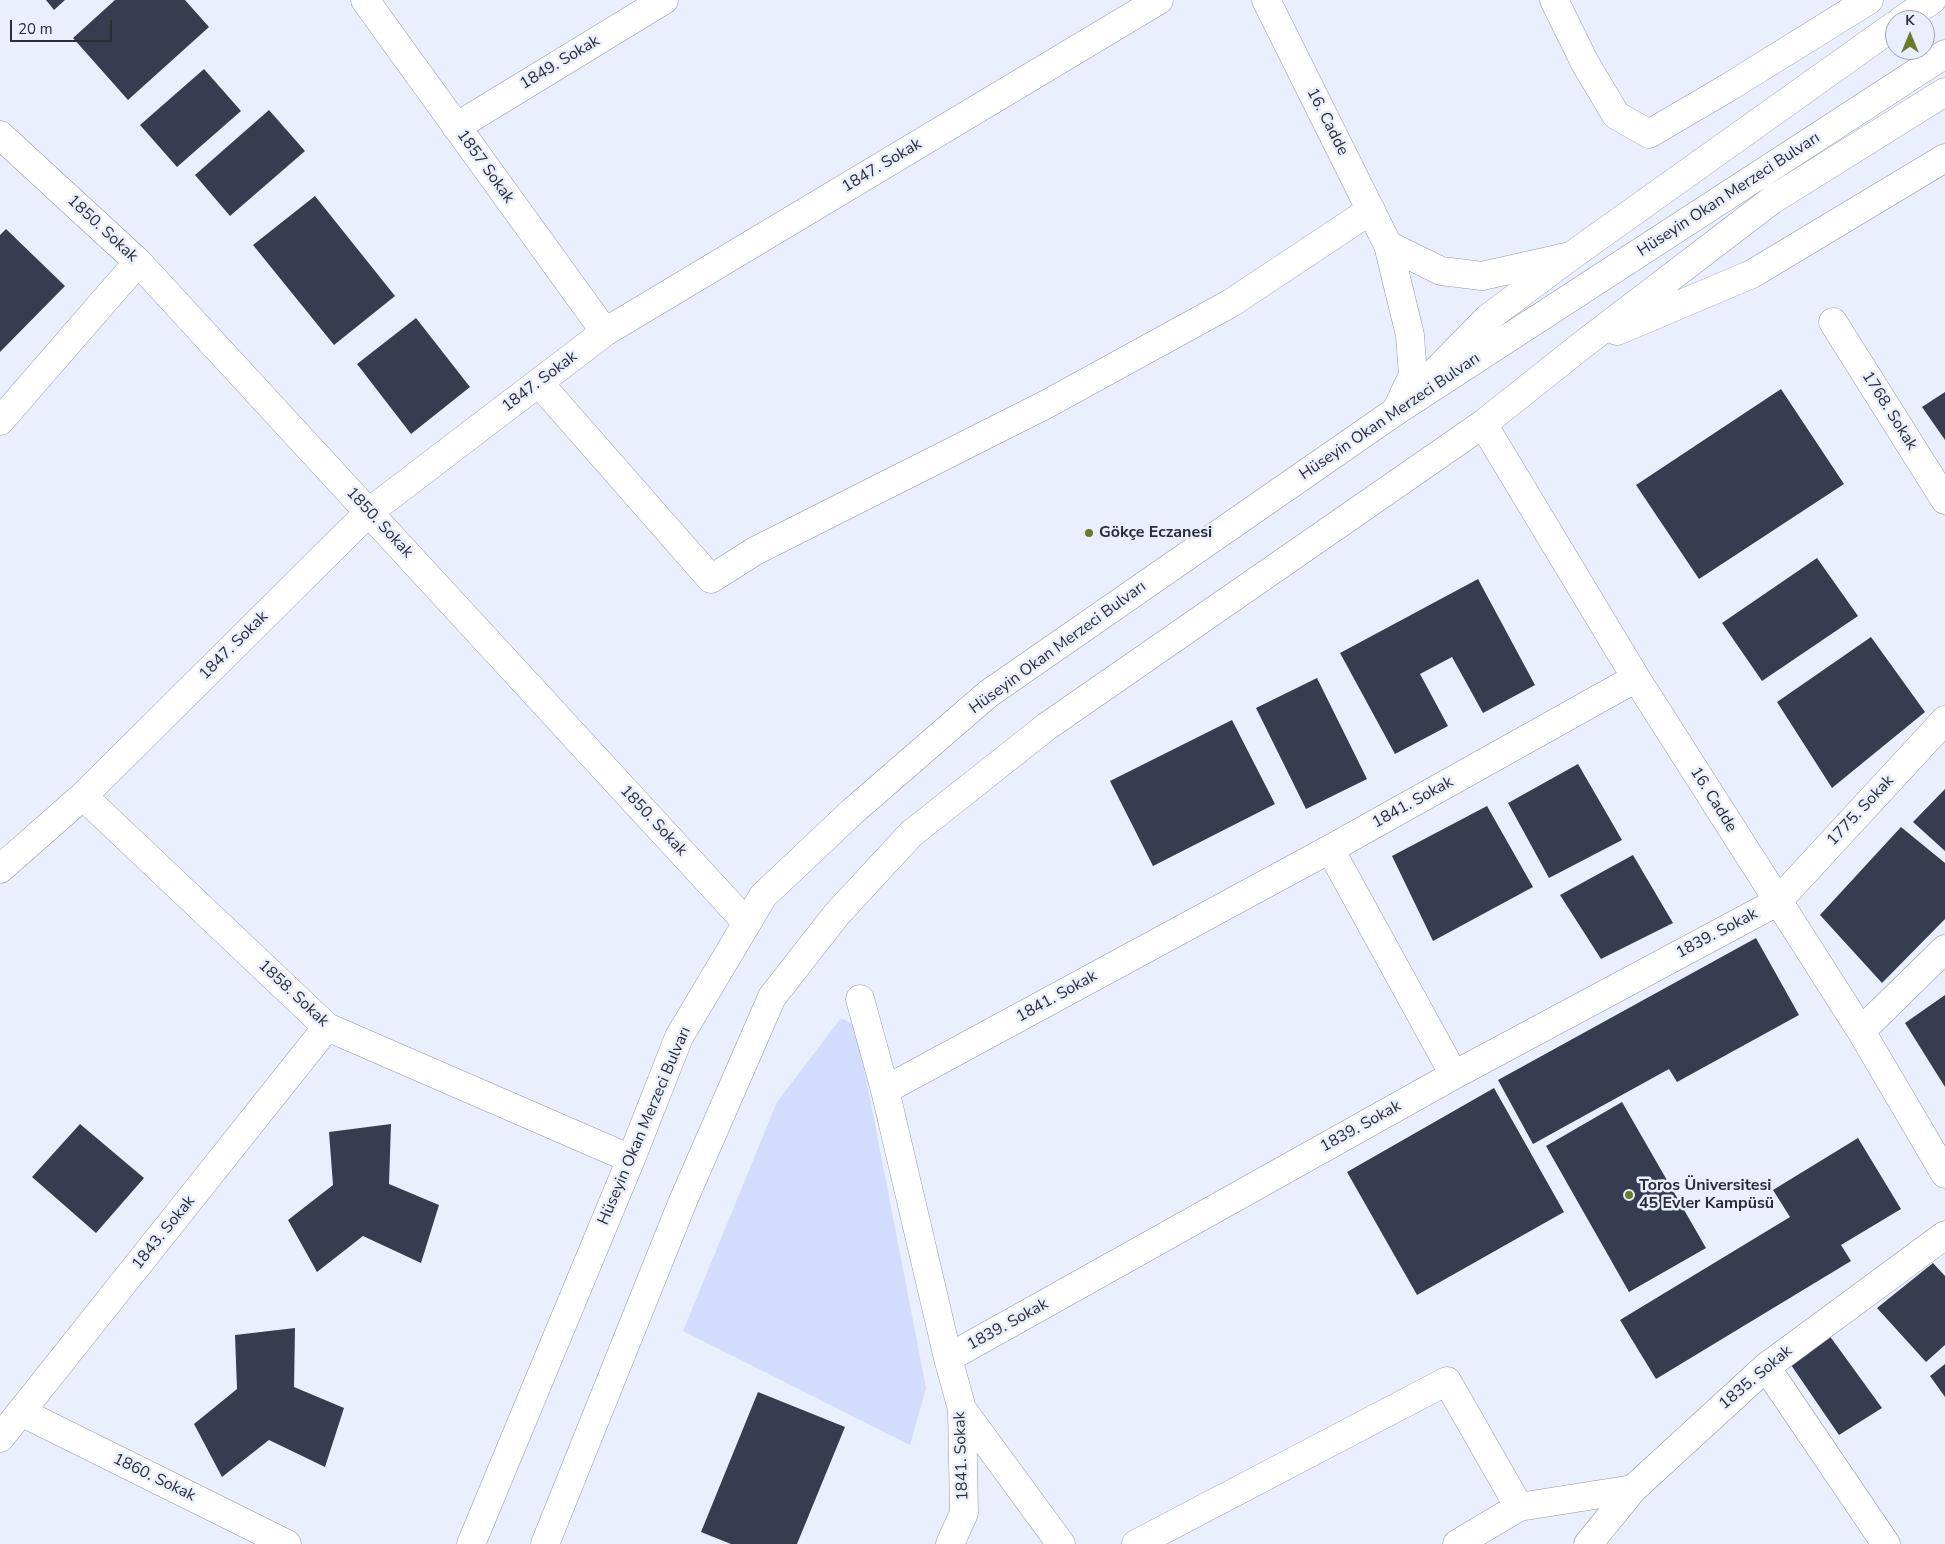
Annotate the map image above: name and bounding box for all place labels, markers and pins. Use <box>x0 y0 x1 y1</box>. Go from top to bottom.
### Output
place label: Gökçe Eczanesi <box>1099 523 1212 543</box>
marker: Gökçe Eczanesi <box>1083 527 1095 539</box>
place label: Toros Üniversitesi 45 Evler Kampüsü <box>1639 1176 1774 1214</box>
marker: Toros Üniversitesi 45 Evler Kampüsü <box>1623 1189 1635 1201</box>

